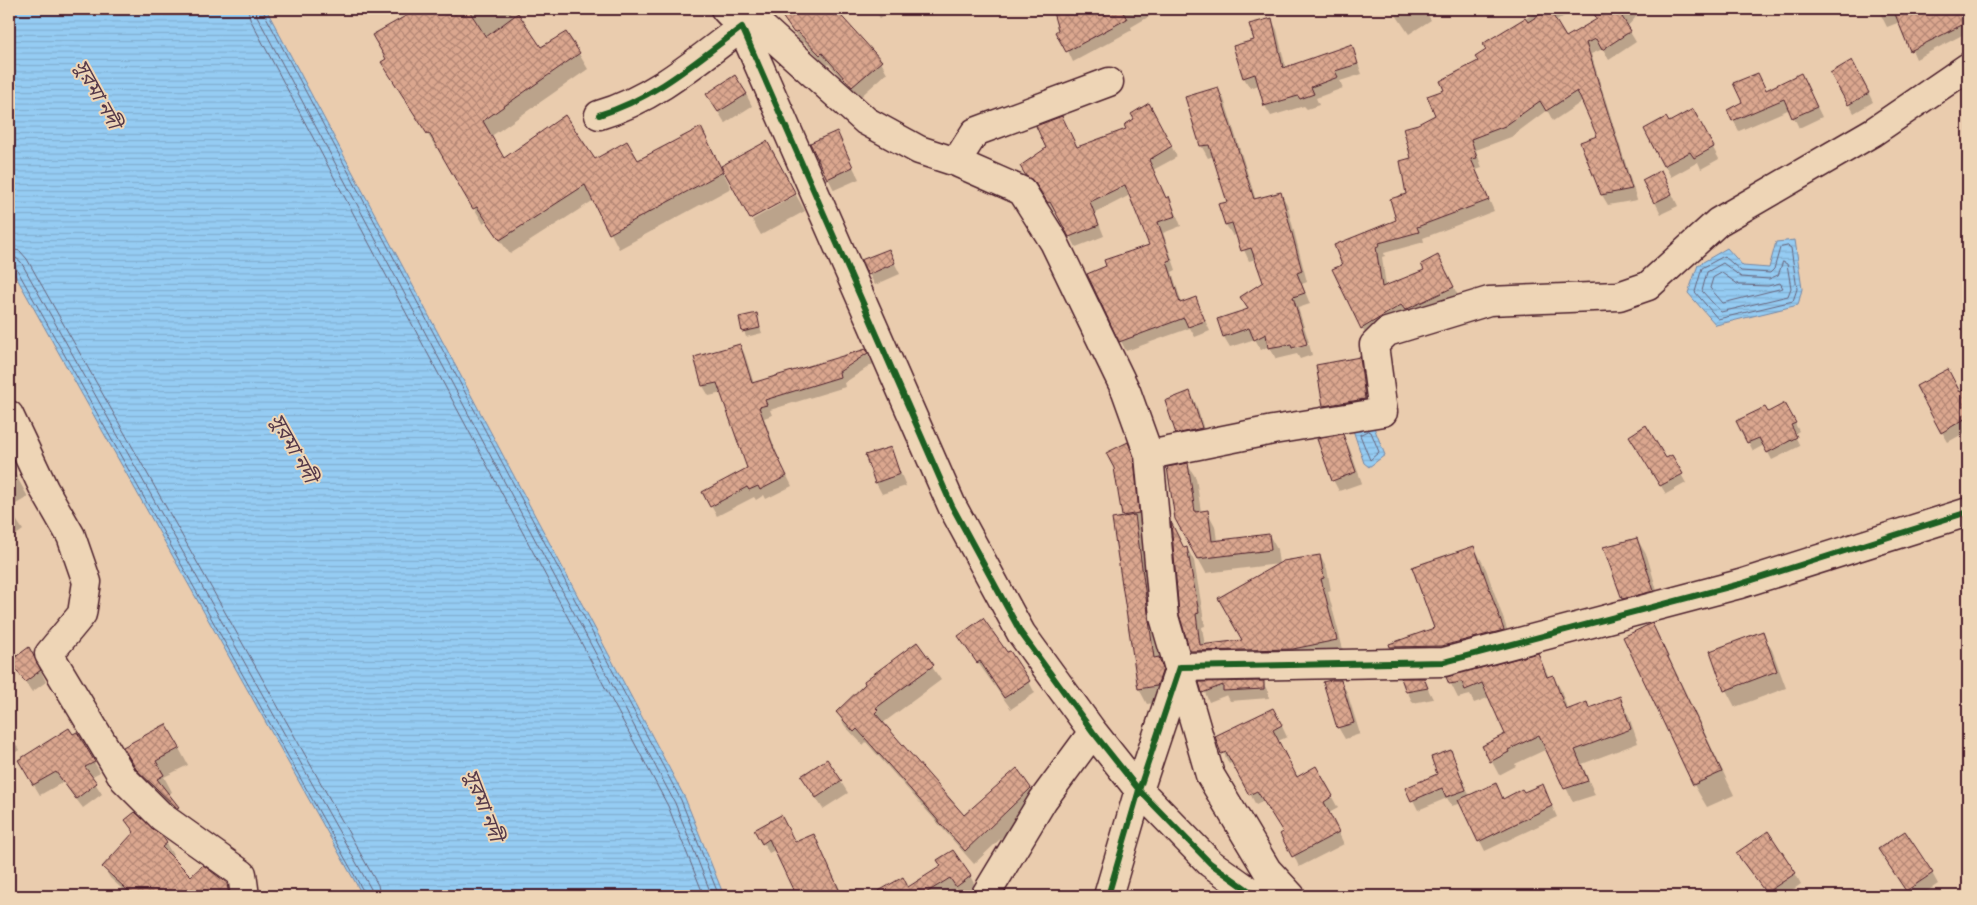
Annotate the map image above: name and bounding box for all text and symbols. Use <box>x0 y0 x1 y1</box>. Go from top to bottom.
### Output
water label: সুরমা নদী <box>65 55 128 138</box>
water label: সুরমা নদী <box>261 409 324 492</box>
water label: সুরমা নদী <box>455 766 510 850</box>

